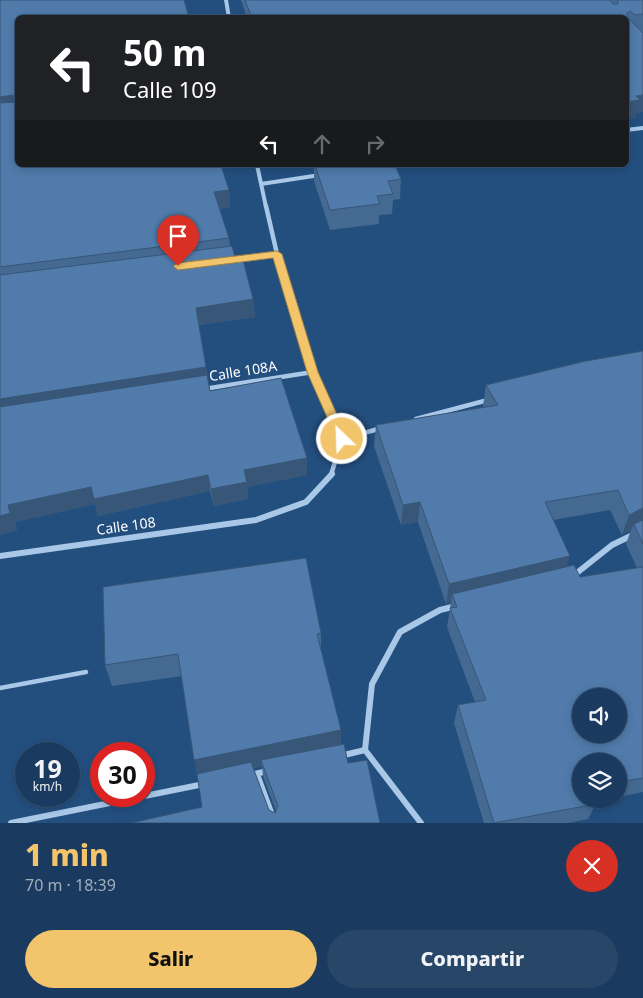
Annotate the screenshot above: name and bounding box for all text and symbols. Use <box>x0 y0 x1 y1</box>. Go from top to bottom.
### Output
text: 50 m <box>123 29 206 76</box>
icon: left <box>40 35 105 100</box>
text: Calle 109 <box>123 74 216 104</box>
icon: left <box>255 130 283 158</box>
icon: ahead <box>308 130 336 158</box>
icon: right <box>361 130 389 158</box>
pin <box>157 215 199 266</box>
icon: arrive <box>164 222 192 250</box>
street label: Calle 108A <box>208 356 278 385</box>
position arrow <box>315 412 367 464</box>
street label: Calle 108 <box>95 512 157 539</box>
map controls <box>572 688 627 808</box>
button: sound <box>572 688 627 743</box>
speed limit sign: 30 <box>90 742 155 807</box>
text: 19 <box>33 751 62 785</box>
button: layers <box>572 753 627 808</box>
text: km/h <box>33 778 62 795</box>
text: 1 min <box>25 834 109 875</box>
button: close <box>566 840 618 892</box>
text: 70 m · 18:39 <box>25 874 116 896</box>
button: Salir <box>25 930 317 988</box>
button: Compartir <box>327 930 618 988</box>

